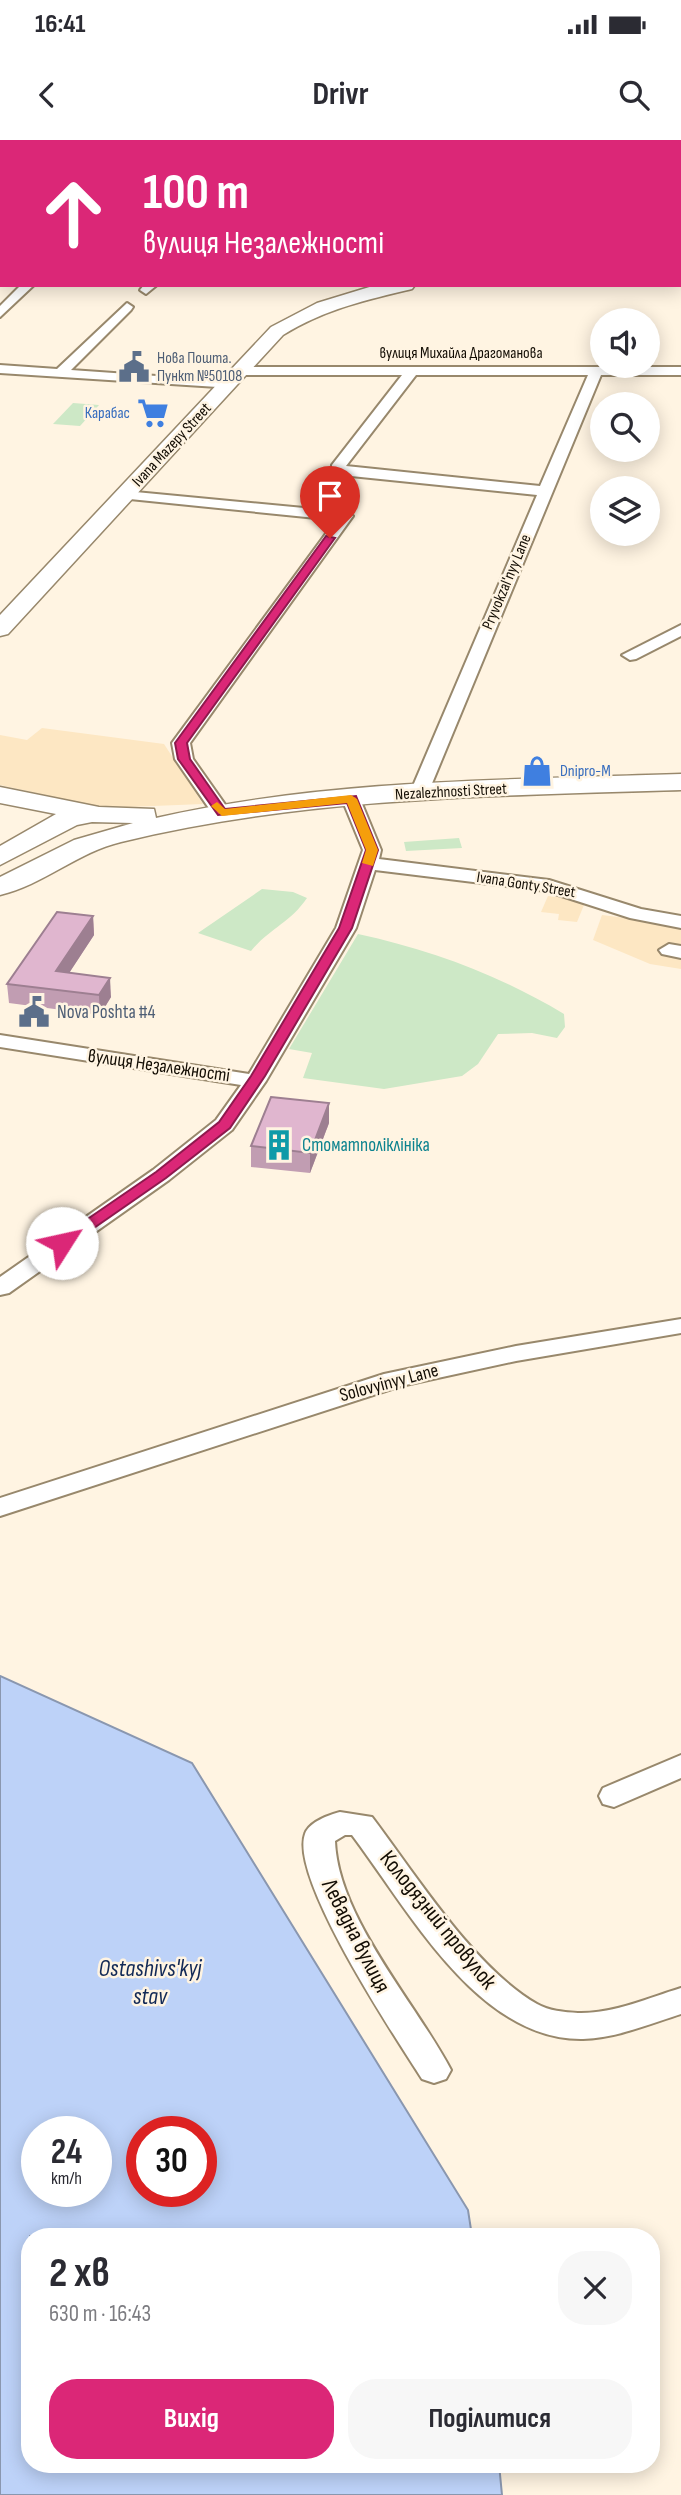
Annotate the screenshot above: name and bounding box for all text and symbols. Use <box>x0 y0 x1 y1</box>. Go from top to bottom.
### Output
text: 16:41 <box>35 9 86 40</box>
text: Drivr <box>312 75 369 114</box>
icon: back <box>28 76 66 114</box>
icon: search <box>615 76 653 114</box>
text: 100 m <box>143 164 249 223</box>
icon: ahead <box>28 168 119 259</box>
text: вулиця Незалежності <box>143 224 384 263</box>
map controls <box>590 308 660 546</box>
button: sound <box>590 308 660 378</box>
street label: вулиця Михайла Драгоманова <box>379 344 543 363</box>
place label: Нова Пошта. Пункт №50108 <box>157 349 242 386</box>
public building icon: Нова Пошта. Пункт №50108 <box>117 350 151 384</box>
button: search <box>590 392 660 462</box>
supermarket icon: Карабас <box>136 396 170 430</box>
street label: Ivana Mazepy Street <box>128 399 216 491</box>
place label: Карабас <box>85 404 130 423</box>
pin <box>300 466 360 538</box>
button: layers <box>590 476 660 546</box>
icon: arrive <box>311 477 349 515</box>
street label: Pryvokzalʹnyy Lane <box>478 532 536 632</box>
shop icon: Dnipro-M <box>520 754 554 788</box>
place label: Dnipro-M <box>560 762 611 781</box>
street label: Nezalezhnosti Street <box>395 780 507 804</box>
street label: Ivana Gonty Street <box>475 868 577 902</box>
public building icon: Nova Poshta #4 <box>17 995 51 1029</box>
place label: Nova Poshta #4 <box>57 1001 155 1024</box>
street label: вулиця Незалежності <box>87 1045 231 1087</box>
building icon: Стоматполіклініка <box>262 1128 296 1162</box>
place label: Стоматполіклініка <box>302 1134 430 1157</box>
position arrow <box>25 1206 99 1280</box>
street label: Solovyinyy Lane <box>337 1359 441 1407</box>
street label: Колодязний провулок <box>374 1845 503 1995</box>
street label: Левадна вулиця <box>315 1874 397 1998</box>
water label: Ostashivs'kyj stav <box>99 1954 202 2011</box>
speed limit sign: 30 <box>126 2116 217 2207</box>
text: 24 <box>51 2131 82 2174</box>
text: km/h <box>51 2168 82 2189</box>
text: 2 хв <box>49 2248 110 2299</box>
button: close <box>558 2251 632 2325</box>
text: 630 m · 16:43 <box>49 2300 151 2328</box>
button: Вихід <box>49 2379 334 2459</box>
button: Поділитися <box>348 2379 632 2459</box>

